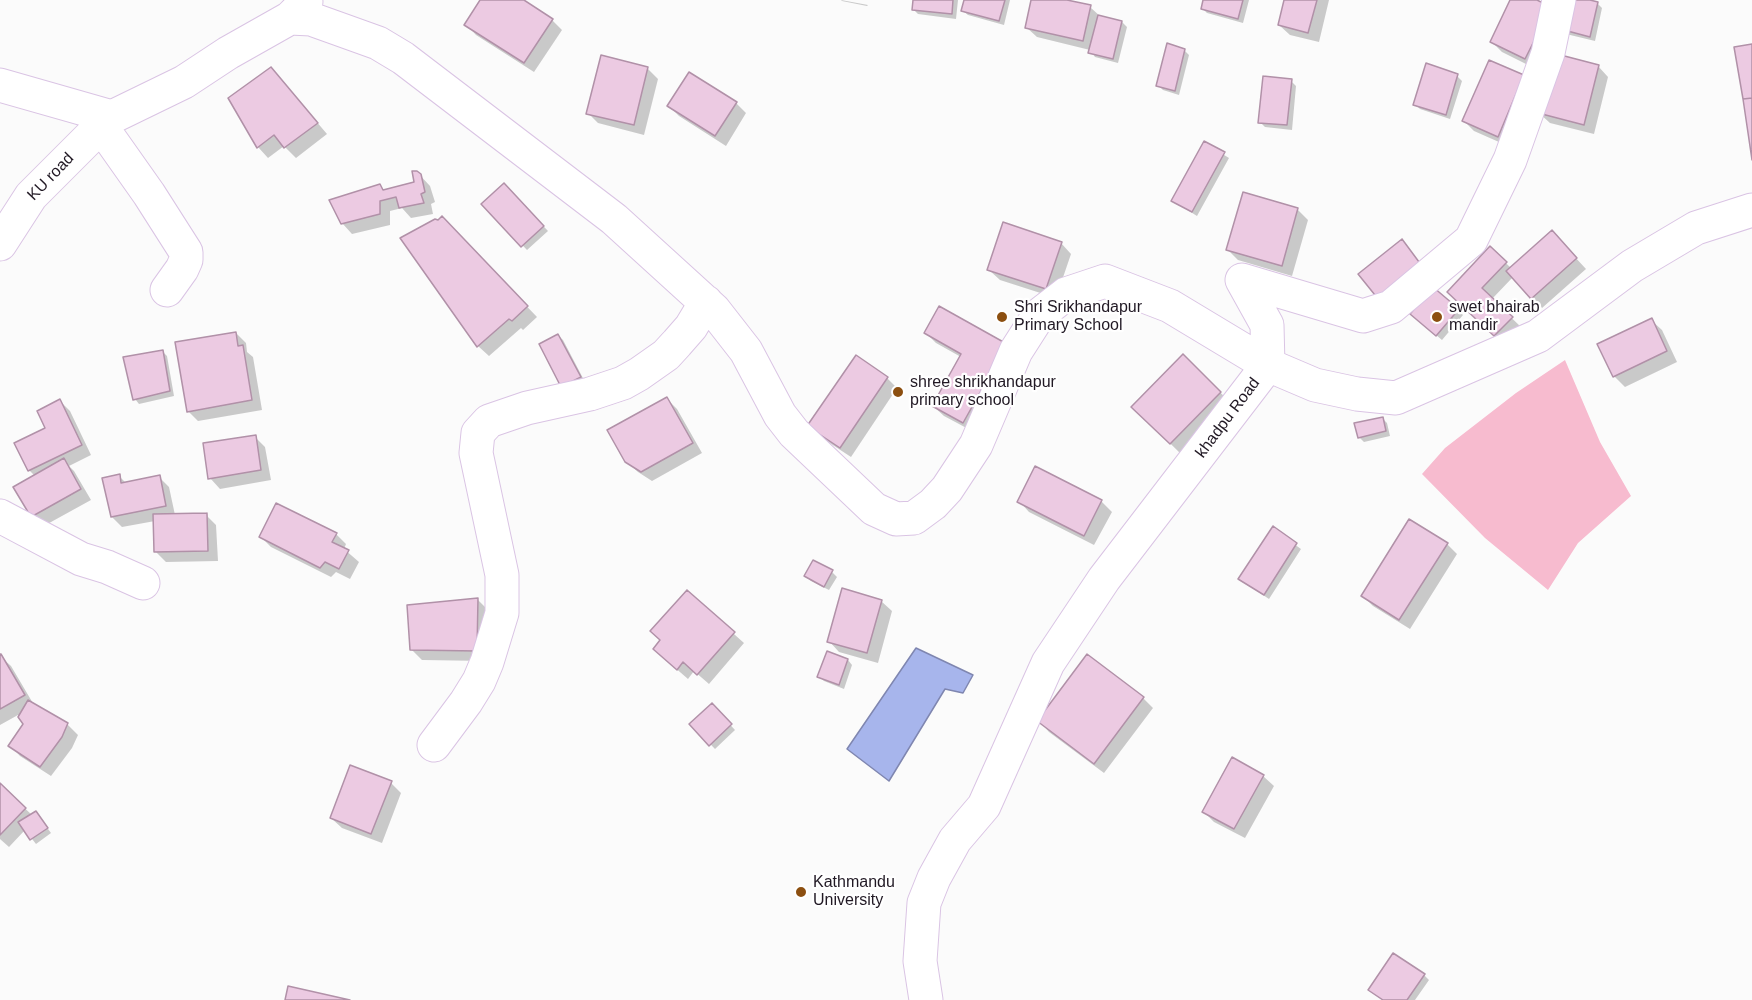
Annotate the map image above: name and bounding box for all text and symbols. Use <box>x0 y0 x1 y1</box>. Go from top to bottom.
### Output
street label: KU road <box>24 149 78 205</box>
place label: Shri Srikhandapur Primary School <box>1014 298 1142 336</box>
place label: swet bhairab mandir <box>1449 298 1540 336</box>
marker: Shri Srikhandapur Primary School <box>995 310 1009 324</box>
marker: swet bhairab mandir <box>1430 310 1444 324</box>
place label: shree shrikhandapur primary school <box>910 373 1056 411</box>
street label: khadpu Road <box>1192 374 1264 462</box>
marker: shree shrikhandapur primary school <box>891 385 905 399</box>
place label: Kathmandu University <box>813 873 895 911</box>
marker: Kathmandu University <box>794 885 808 899</box>

